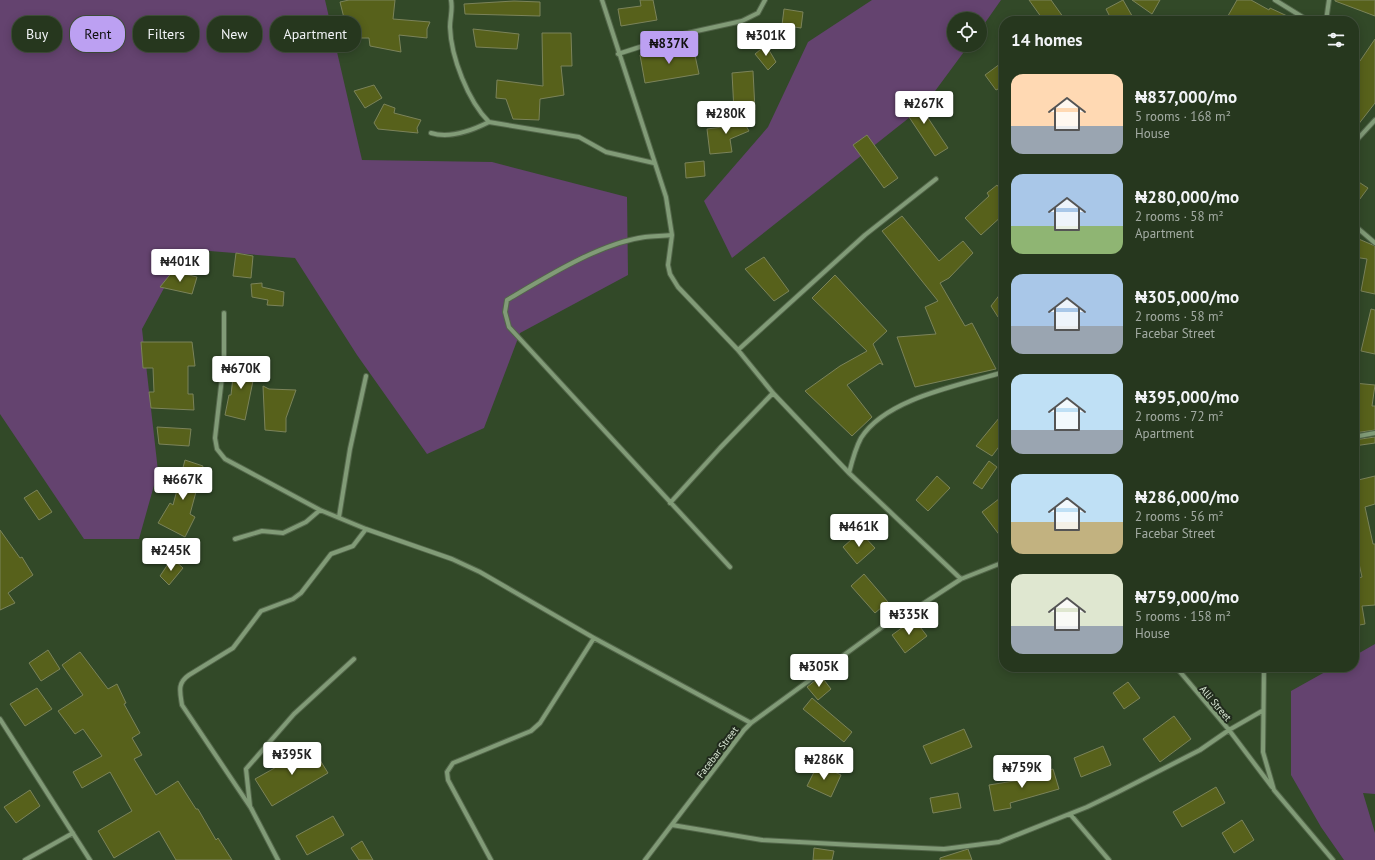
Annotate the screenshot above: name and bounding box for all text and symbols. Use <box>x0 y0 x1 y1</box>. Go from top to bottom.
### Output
map controls <box>947 12 987 52</box>
button: locate <box>947 12 987 52</box>
chip: Buy <box>12 16 62 52</box>
chip: Rent <box>70 16 125 52</box>
chip: Filters <box>133 16 199 52</box>
chip: New <box>207 16 262 52</box>
chip: Apartment <box>270 16 361 52</box>
pin: ₦301K <box>738 23 794 57</box>
text: ₦301K <box>746 27 786 44</box>
text: 14 homes <box>1011 29 1082 51</box>
icon: filters <box>1325 29 1347 51</box>
pin: ₦837K <box>641 31 697 65</box>
text: ₦837K <box>649 35 689 52</box>
text: ₦837,000/mo <box>1135 86 1237 108</box>
icon: home <box>1043 90 1091 138</box>
pin: ₦267K <box>896 91 952 125</box>
text: ₦267K <box>904 95 944 112</box>
pin: ₦280K <box>698 101 754 135</box>
text: ₦280K <box>706 105 746 122</box>
text: 5 rooms · 168 m² <box>1135 108 1231 125</box>
text: House <box>1135 125 1170 142</box>
text: ₦280,000/mo <box>1135 186 1239 208</box>
icon: home <box>1043 190 1091 238</box>
text: 2 rooms · 58 m² <box>1135 208 1224 225</box>
text: Apartment <box>1135 225 1194 242</box>
pin: ₦401K <box>152 249 208 283</box>
text: ₦401K <box>160 253 200 270</box>
text: ₦305,000/mo <box>1135 286 1239 308</box>
icon: home <box>1043 290 1091 338</box>
text: 2 rooms · 58 m² <box>1135 308 1224 325</box>
text: Facebar Street <box>1135 325 1215 342</box>
pin: ₦670K <box>213 356 269 390</box>
text: ₦670K <box>221 360 261 377</box>
text: ₦395,000/mo <box>1135 386 1239 408</box>
icon: home <box>1043 390 1091 438</box>
text: 2 rooms · 72 m² <box>1135 408 1224 425</box>
text: Apartment <box>1135 425 1194 442</box>
pin: ₦667K <box>155 467 211 501</box>
text: ₦667K <box>163 471 203 488</box>
text: ₦286,000/mo <box>1135 486 1239 508</box>
icon: home <box>1043 490 1091 538</box>
text: 2 rooms · 56 m² <box>1135 508 1224 525</box>
pin: ₦461K <box>831 514 887 548</box>
text: ₦461K <box>839 518 879 535</box>
text: Facebar Street <box>1135 525 1215 542</box>
pin: ₦245K <box>143 538 199 572</box>
text: ₦245K <box>151 542 191 559</box>
text: ₦759,000/mo <box>1135 586 1239 608</box>
icon: home <box>1043 590 1091 638</box>
pin: ₦335K <box>881 602 937 636</box>
text: ₦335K <box>889 606 929 623</box>
text: 5 rooms · 158 m² <box>1135 608 1231 625</box>
text: House <box>1135 625 1170 642</box>
pin: ₦305K <box>791 654 847 688</box>
text: ₦305K <box>799 658 839 675</box>
street label: Alli Street <box>1197 683 1235 724</box>
street label: Facebar Street <box>694 723 741 781</box>
pin: ₦395K <box>264 742 320 776</box>
text: ₦395K <box>272 746 312 763</box>
pin: ₦286K <box>796 747 852 781</box>
text: ₦286K <box>804 751 844 768</box>
pin: ₦759K <box>994 755 1050 789</box>
text: ₦759K <box>1002 759 1042 776</box>

